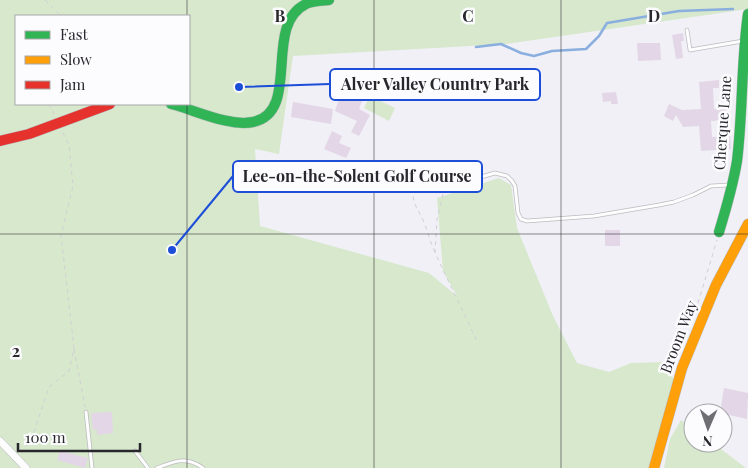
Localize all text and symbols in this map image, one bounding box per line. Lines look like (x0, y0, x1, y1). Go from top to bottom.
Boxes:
text: B (275, 5, 286, 26)
text: C (462, 5, 474, 26)
text: D (648, 5, 660, 26)
legend (15, 15, 190, 105)
text: Fast (60, 24, 89, 44)
text: Slow (60, 49, 92, 69)
callout: Alver Valley Country Park (330, 69, 540, 100)
text: Alver Valley Country Park (340, 73, 530, 94)
text: Jam (59, 74, 86, 94)
street label: Cherque Lane (709, 75, 735, 171)
callout: Lee-on-the-Solent Golf Course (233, 161, 482, 192)
text: Lee-on-the-Solent Golf Course (242, 165, 472, 186)
street label: Broom Way (655, 297, 701, 376)
text: 2 (12, 340, 20, 361)
north arrow (683, 403, 733, 453)
scale bar (18, 420, 140, 452)
text: 100 m (25, 427, 66, 447)
text: N (702, 432, 713, 451)

